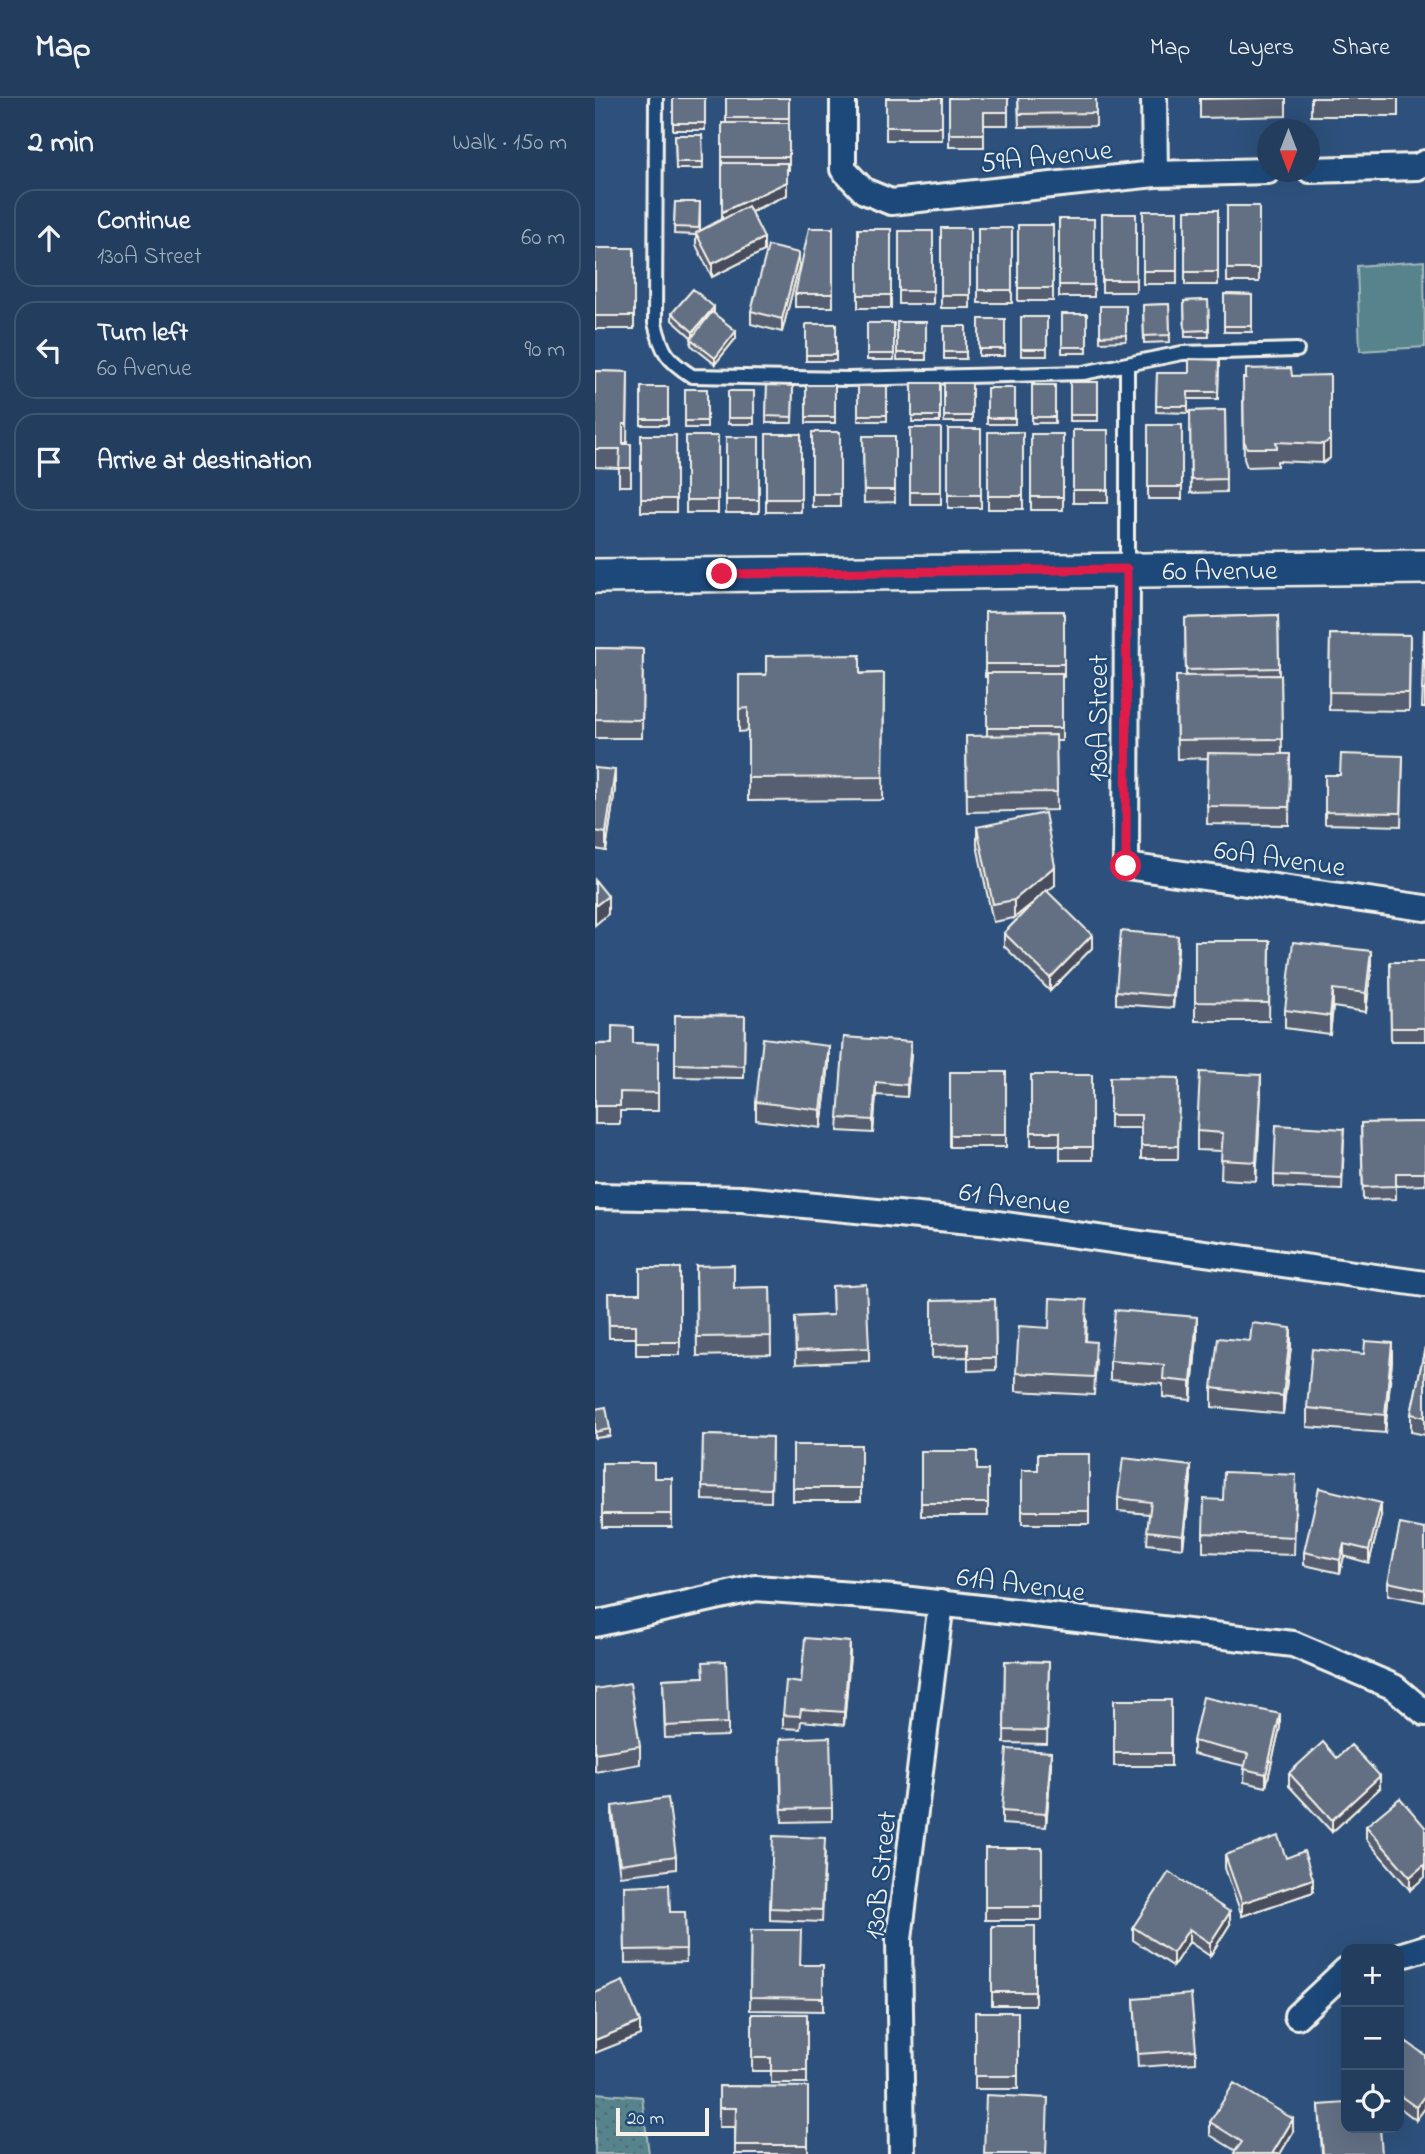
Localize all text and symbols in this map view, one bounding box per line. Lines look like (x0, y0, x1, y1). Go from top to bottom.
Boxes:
text: Map (35, 24, 91, 72)
text: Map (1150, 31, 1190, 66)
text: Layers (1228, 31, 1294, 66)
text: Share (1332, 31, 1390, 66)
north arrow (1257, 119, 1320, 182)
text: 2 min (28, 122, 94, 166)
text: Walk · 150 m (452, 127, 567, 160)
street label: 59A Avenue (978, 131, 1115, 186)
text: Continue (97, 203, 190, 241)
icon: ahead (30, 219, 68, 257)
text: 60 m (521, 222, 565, 255)
text: 130A Street (97, 241, 202, 274)
text: Turn left (97, 315, 188, 353)
icon: left (30, 331, 68, 369)
text: 90 m (525, 334, 565, 367)
text: 60 Avenue (97, 353, 192, 386)
icon: arrive (30, 443, 68, 481)
text: Arrive at destination (97, 443, 312, 481)
street label: 60 Avenue (1162, 552, 1278, 594)
route end (706, 558, 737, 589)
street label: 130A Street (1080, 654, 1121, 782)
street label: 60A Avenue (1211, 831, 1348, 890)
route start (1110, 850, 1141, 881)
street label: 61 Avenue (957, 1173, 1073, 1228)
street label: 61A Avenue (954, 1558, 1088, 1615)
street label: 130B Street (855, 1809, 910, 1942)
map controls (1341, 1944, 1404, 2133)
button: + (1341, 1944, 1404, 2007)
button: − (1341, 2007, 1404, 2070)
button: locate (1341, 2070, 1404, 2133)
scale bar (616, 2105, 709, 2137)
text: 20 m (627, 2106, 664, 2133)

